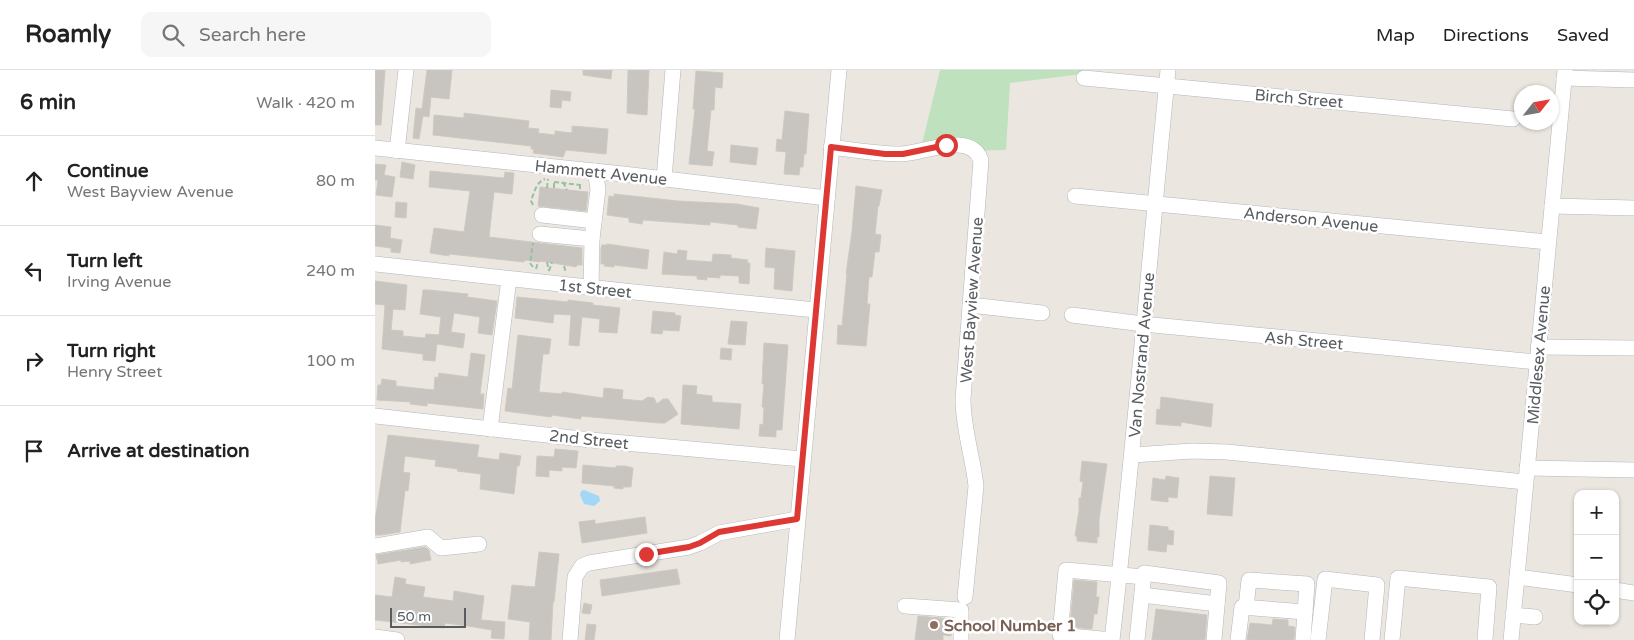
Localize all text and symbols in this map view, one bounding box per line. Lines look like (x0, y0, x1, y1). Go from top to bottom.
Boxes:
search box (141, 12, 491, 57)
text: Roamly (25, 20, 111, 49)
icon: search (159, 21, 187, 49)
text: Search here (199, 24, 306, 46)
text: Map (1376, 24, 1415, 46)
text: Directions (1443, 24, 1529, 46)
text: Saved (1557, 24, 1609, 46)
street label: Birch Street (1254, 85, 1344, 113)
north arrow (1514, 85, 1559, 130)
text: 6 min (20, 90, 76, 115)
text: Walk · 420 m (256, 93, 355, 113)
route start (935, 134, 958, 157)
street label: Hammett Avenue (534, 156, 668, 190)
text: Continue (67, 160, 149, 182)
icon: ahead (20, 167, 48, 195)
text: 80 m (316, 171, 355, 191)
text: West Bayview Avenue (67, 182, 233, 202)
street label: Anderson Avenue (1242, 203, 1379, 237)
street label: West Bayview Avenue (956, 216, 988, 384)
text: Turn left (67, 250, 143, 272)
icon: left (20, 257, 48, 285)
text: 240 m (306, 261, 355, 281)
text: Irving Avenue (67, 272, 171, 292)
street label: Van Nostrand Avenue (1125, 272, 1159, 438)
street label: 1st Street (557, 275, 633, 303)
street label: Middlesex Avenue (1523, 285, 1555, 425)
street label: Ash Street (1264, 328, 1344, 354)
text: Turn right (67, 340, 155, 362)
icon: right (20, 347, 48, 375)
text: 100 m (306, 351, 355, 371)
text: Henry Street (67, 362, 162, 382)
street label: 2nd Street (548, 426, 630, 454)
icon: arrive (20, 437, 48, 465)
text: Arrive at destination (67, 440, 250, 462)
map controls (1574, 490, 1619, 625)
button: + (1574, 490, 1619, 535)
button: − (1574, 535, 1619, 580)
route end (635, 543, 658, 566)
button: locate (1574, 580, 1619, 625)
scale bar (390, 605, 466, 628)
text: 50 m (397, 608, 431, 625)
place label: School Number 1 (944, 616, 1076, 636)
marker: School Number 1 (928, 619, 940, 631)

